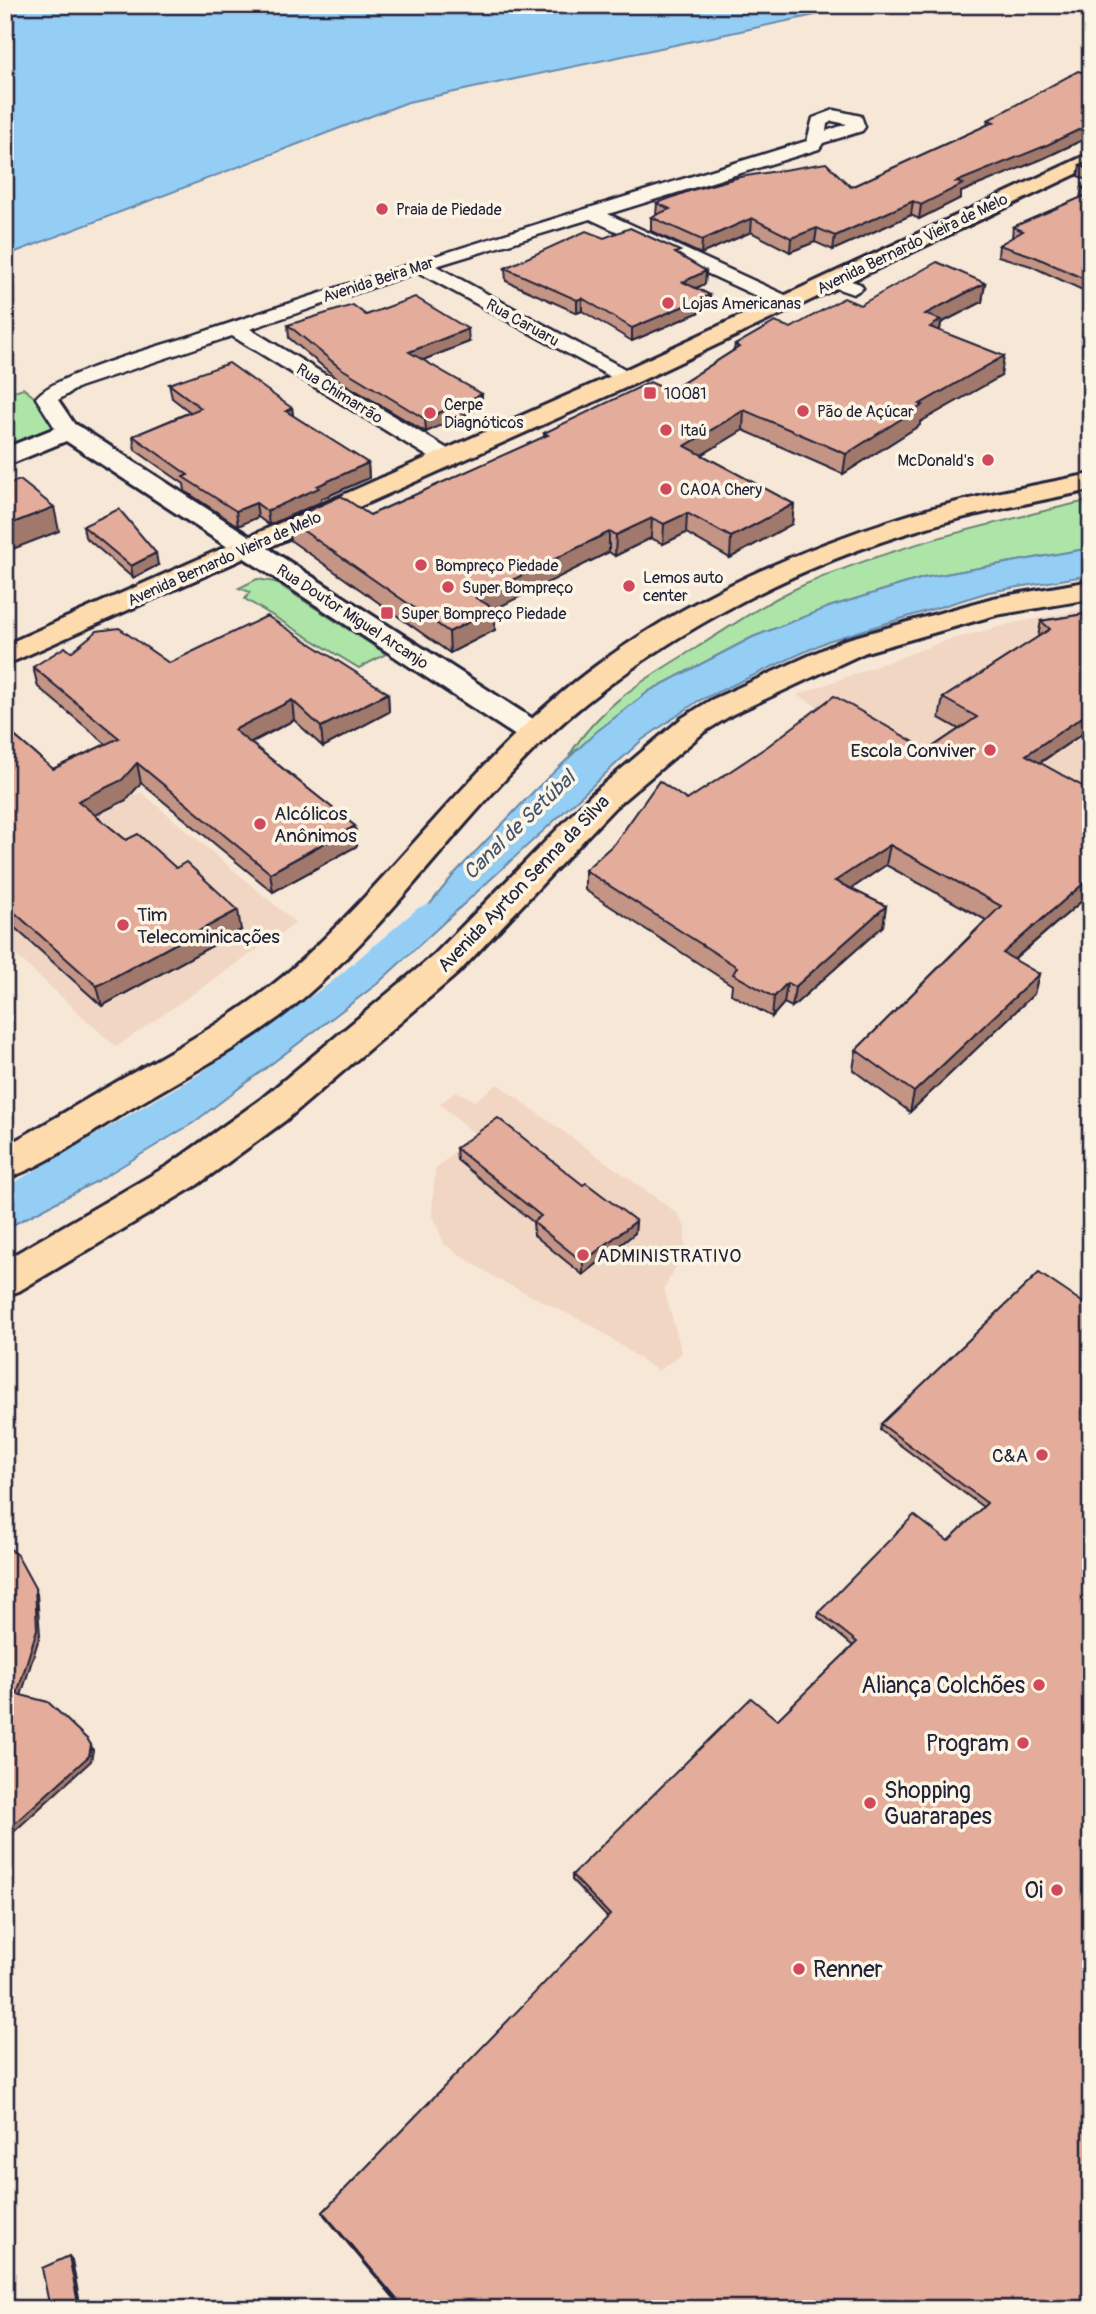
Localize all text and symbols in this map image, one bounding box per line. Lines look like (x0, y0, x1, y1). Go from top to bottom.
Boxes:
street label: Avenida Bernardo Vieira de Melo (814, 189, 1012, 299)
place label: Praia de Piedade (396, 200, 502, 220)
marker: Praia de Piedade (374, 201, 390, 217)
street label: Avenida Beira Mar (320, 252, 437, 307)
place label: Lojas Americanas (682, 294, 801, 314)
street label: Rua Caruaru (482, 295, 563, 351)
marker: Lojas Americanas (660, 295, 676, 311)
street label: Rua Chimarrão (293, 359, 387, 429)
place label: 10081 (664, 384, 706, 404)
marker: 10081 (642, 385, 658, 401)
place label: Cerpe Diagnóticos (444, 395, 523, 433)
place label: Pão de Açúcar (817, 402, 914, 422)
marker: Pão de Açúcar (795, 403, 811, 419)
marker: Cerpe Diagnóticos (422, 405, 438, 421)
place label: Itaú (680, 421, 707, 441)
marker: Itaú (658, 422, 674, 438)
place label: McDonald's (897, 451, 974, 471)
marker: McDonald's (980, 452, 996, 468)
place label: CAOA Chery (680, 480, 762, 500)
marker: CAOA Chery (658, 481, 674, 497)
street label: Avenida Bernardo Vieira de Melo (124, 507, 325, 611)
place label: Bompreço Piedade (435, 556, 558, 576)
marker: Bompreço Piedade (413, 557, 429, 573)
street label: Rua Doutor Miguel Arcanjo (273, 560, 433, 674)
place label: Lemos auto center (643, 568, 724, 606)
place label: Super Bompreço (462, 578, 573, 598)
marker: Lemos auto center (621, 578, 637, 594)
marker: Super Bompreço (440, 579, 456, 595)
place label: Super Bompreço Piedade (401, 604, 566, 624)
marker: Super Bompreço Piedade (379, 605, 395, 621)
place label: Escola Conviver (851, 739, 976, 763)
marker: Escola Conviver (982, 742, 998, 758)
water label: Canal de Setúbal (458, 764, 583, 886)
street label: Avenida Ayrton Senna da Silva (433, 790, 615, 977)
place label: Alcólicos Anônimos (274, 802, 357, 848)
marker: Alcólicos Anônimos (252, 816, 268, 832)
place label: Tim Telecominicações (137, 903, 280, 949)
marker: Tim Telecominicações (115, 917, 131, 933)
place label: ADMINISTRATIVO (597, 1244, 741, 1268)
marker: ADMINISTRATIVO (575, 1247, 591, 1263)
place label: C&A (992, 1444, 1028, 1468)
marker: C&A (1034, 1447, 1050, 1463)
place label: Aliança Colchões (861, 1671, 1025, 1700)
marker: Aliança Colchões (1031, 1677, 1047, 1693)
place label: Program (926, 1729, 1009, 1758)
marker: Program (1015, 1735, 1031, 1751)
place label: Shopping Guararapes (884, 1776, 992, 1831)
marker: Shopping Guararapes (862, 1795, 878, 1811)
place label: Oi (1024, 1876, 1043, 1905)
marker: Oi (1049, 1882, 1065, 1898)
place label: Renner (813, 1955, 883, 1984)
marker: Renner (791, 1961, 807, 1977)

